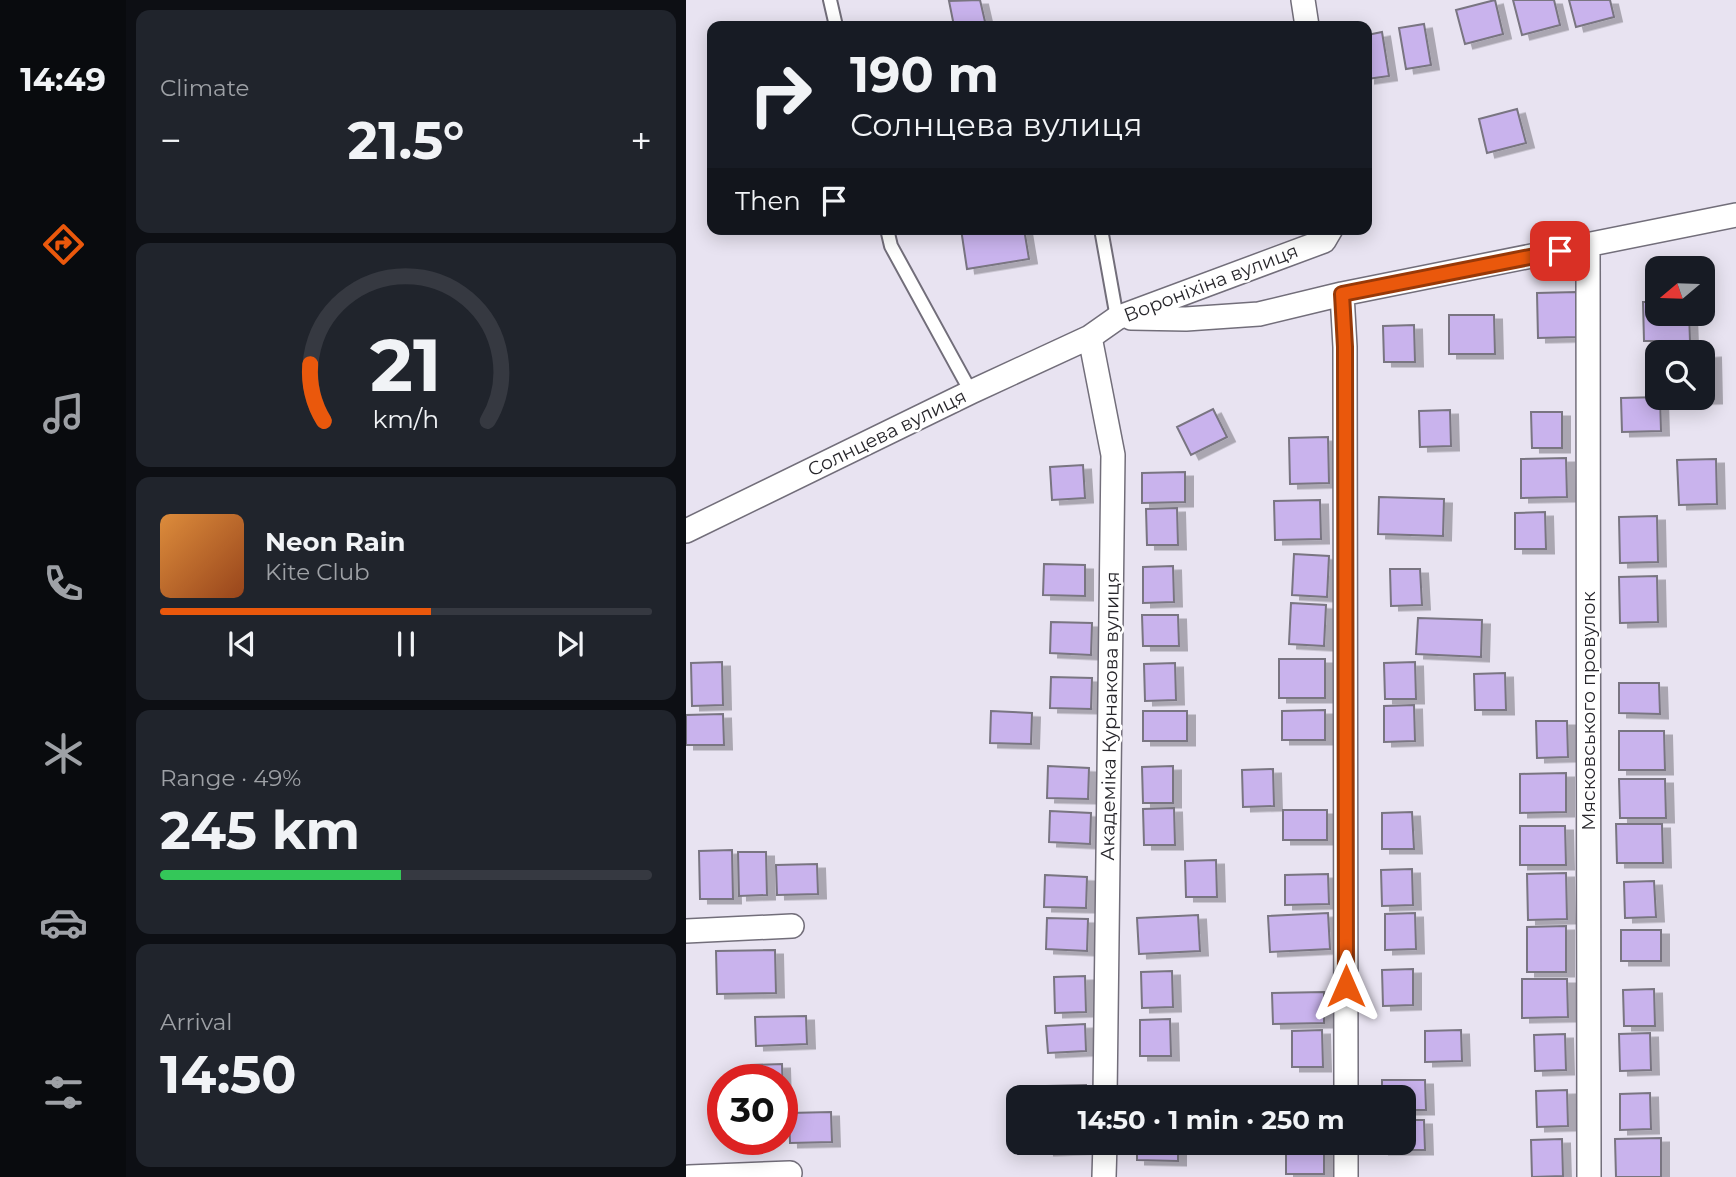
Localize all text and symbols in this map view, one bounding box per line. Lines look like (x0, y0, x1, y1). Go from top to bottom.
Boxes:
text: 190 m (850, 45, 999, 104)
icon: right (735, 49, 826, 140)
text: 14:49 (20, 60, 106, 99)
text: Climate (160, 74, 249, 102)
text: Солнцева вулиця (850, 105, 1143, 144)
text: 21.5° (347, 109, 465, 172)
text: − (160, 117, 182, 164)
text: + (630, 117, 652, 164)
icon: arrive (815, 182, 853, 220)
text: Then (735, 185, 801, 217)
icon: directions (39, 220, 88, 269)
pin (1530, 221, 1590, 281)
icon: arrive (1541, 232, 1579, 270)
street label: Вороніхіна вулиця (1121, 239, 1301, 327)
north arrow (1645, 256, 1715, 326)
map controls (1645, 256, 1715, 410)
text: 21 (370, 322, 442, 410)
button: search (1645, 340, 1715, 410)
street label: Солнцева вулиця (804, 385, 970, 481)
icon: music (39, 389, 88, 438)
text: km/h (373, 404, 439, 434)
text: Neon Rain (265, 526, 406, 558)
text: Kite Club (265, 558, 370, 586)
icon: phone (39, 559, 88, 608)
street label: Академіка Курнакова вулиця (1096, 571, 1124, 861)
street label: Мясковського провулок (1577, 591, 1600, 831)
icon: previous (223, 625, 261, 663)
icon: pause (387, 625, 425, 663)
icon: next (551, 625, 589, 663)
icon: climate (39, 729, 88, 778)
text: Range · 49% (160, 764, 301, 792)
text: 245 km (160, 799, 360, 862)
icon: car (39, 898, 88, 947)
position arrow (1309, 949, 1383, 1023)
text: Arrival (160, 1008, 233, 1036)
text: 14:50 (160, 1043, 297, 1106)
speed limit sign: 30 (707, 1064, 798, 1155)
icon: filters (39, 1068, 88, 1117)
text: 14:50 · 1 min · 250 m (1077, 1104, 1345, 1136)

